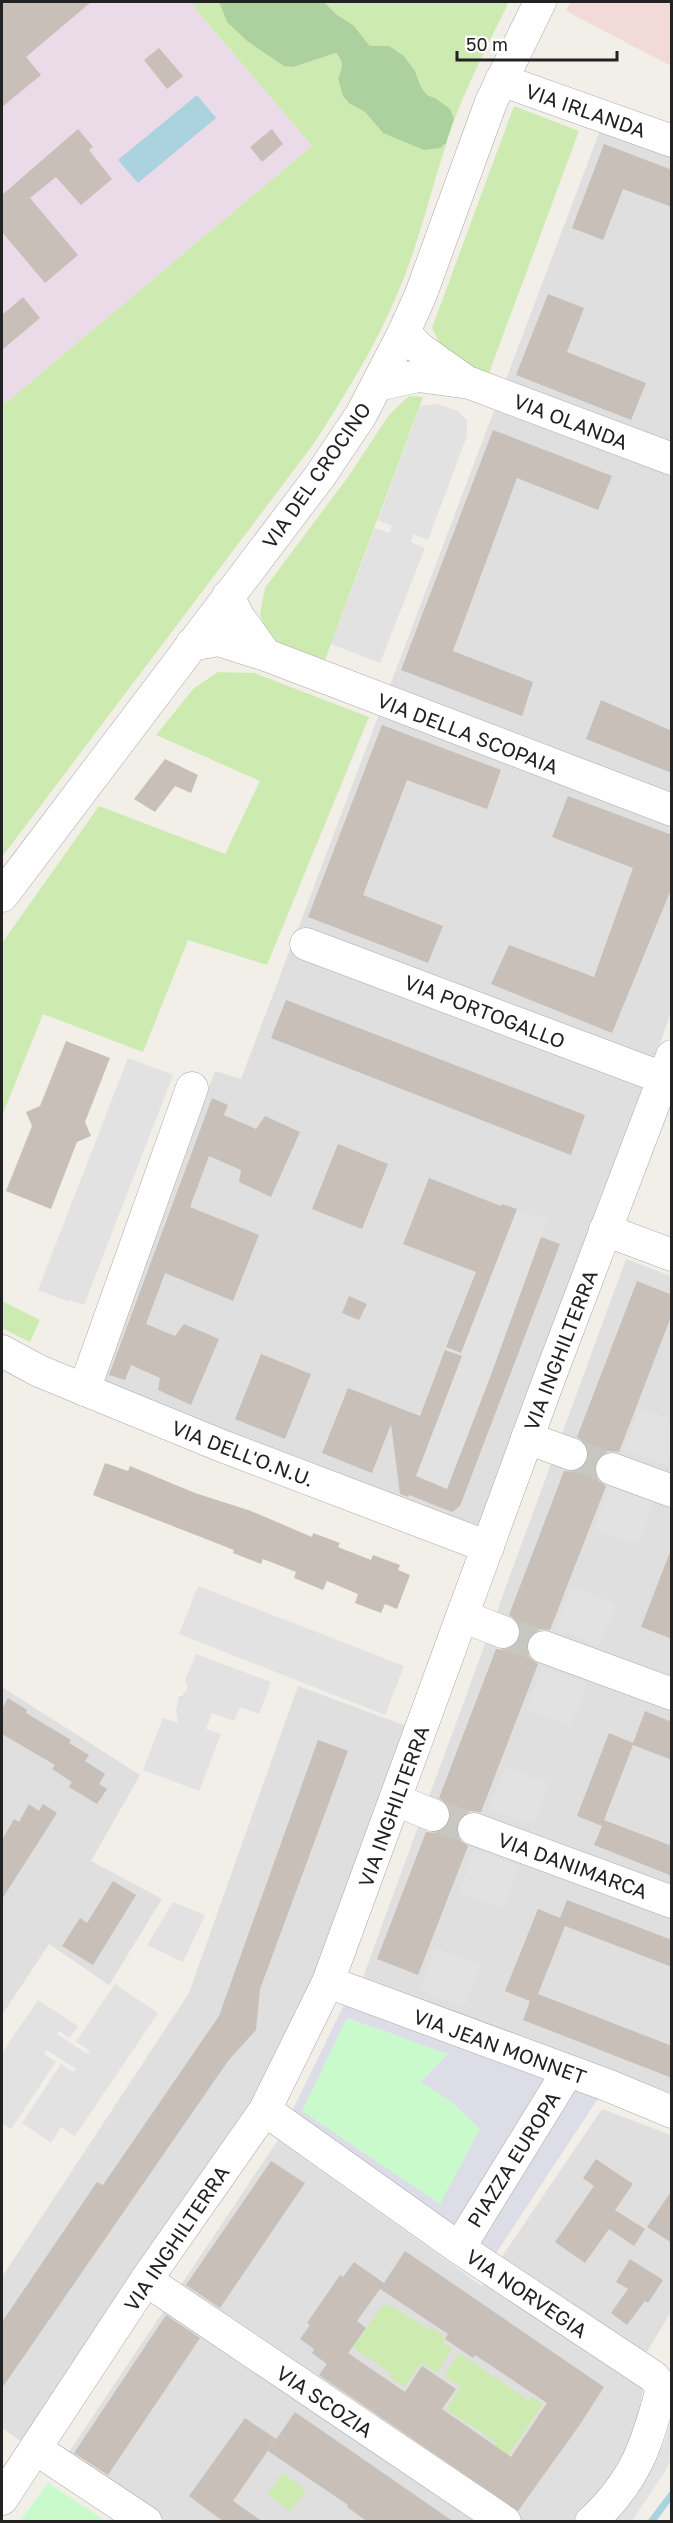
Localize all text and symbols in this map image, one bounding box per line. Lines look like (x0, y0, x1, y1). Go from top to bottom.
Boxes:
scale bar (457, 24, 618, 62)
text: 50 m (466, 33, 508, 55)
street label: VIA IRLANDA (523, 78, 649, 142)
street label: VIA OLANDA (510, 388, 632, 454)
street label: VIA DEL CROCINO (257, 397, 375, 553)
street label: VIA DELLA SCOPAIA (374, 687, 562, 779)
street label: VIA PORTOGALLO (401, 969, 569, 1053)
street label: VIA INGHILTERRA (518, 1266, 602, 1434)
street label: VIA DELL'O.N.U. (168, 1415, 318, 1491)
street label: VIA INGHILTERRA (353, 1722, 433, 1890)
street label: VIA DANIMARCA (495, 1827, 651, 1903)
street label: VIA JEAN MONNET (410, 2004, 590, 2088)
street label: PIAZZA EUROPA (462, 2087, 564, 2231)
street label: VIA INGHILTERRA (118, 2161, 234, 2315)
street label: VIA NORVEGIA (462, 2244, 592, 2342)
street label: VIA SCOZIA (272, 2360, 378, 2442)

